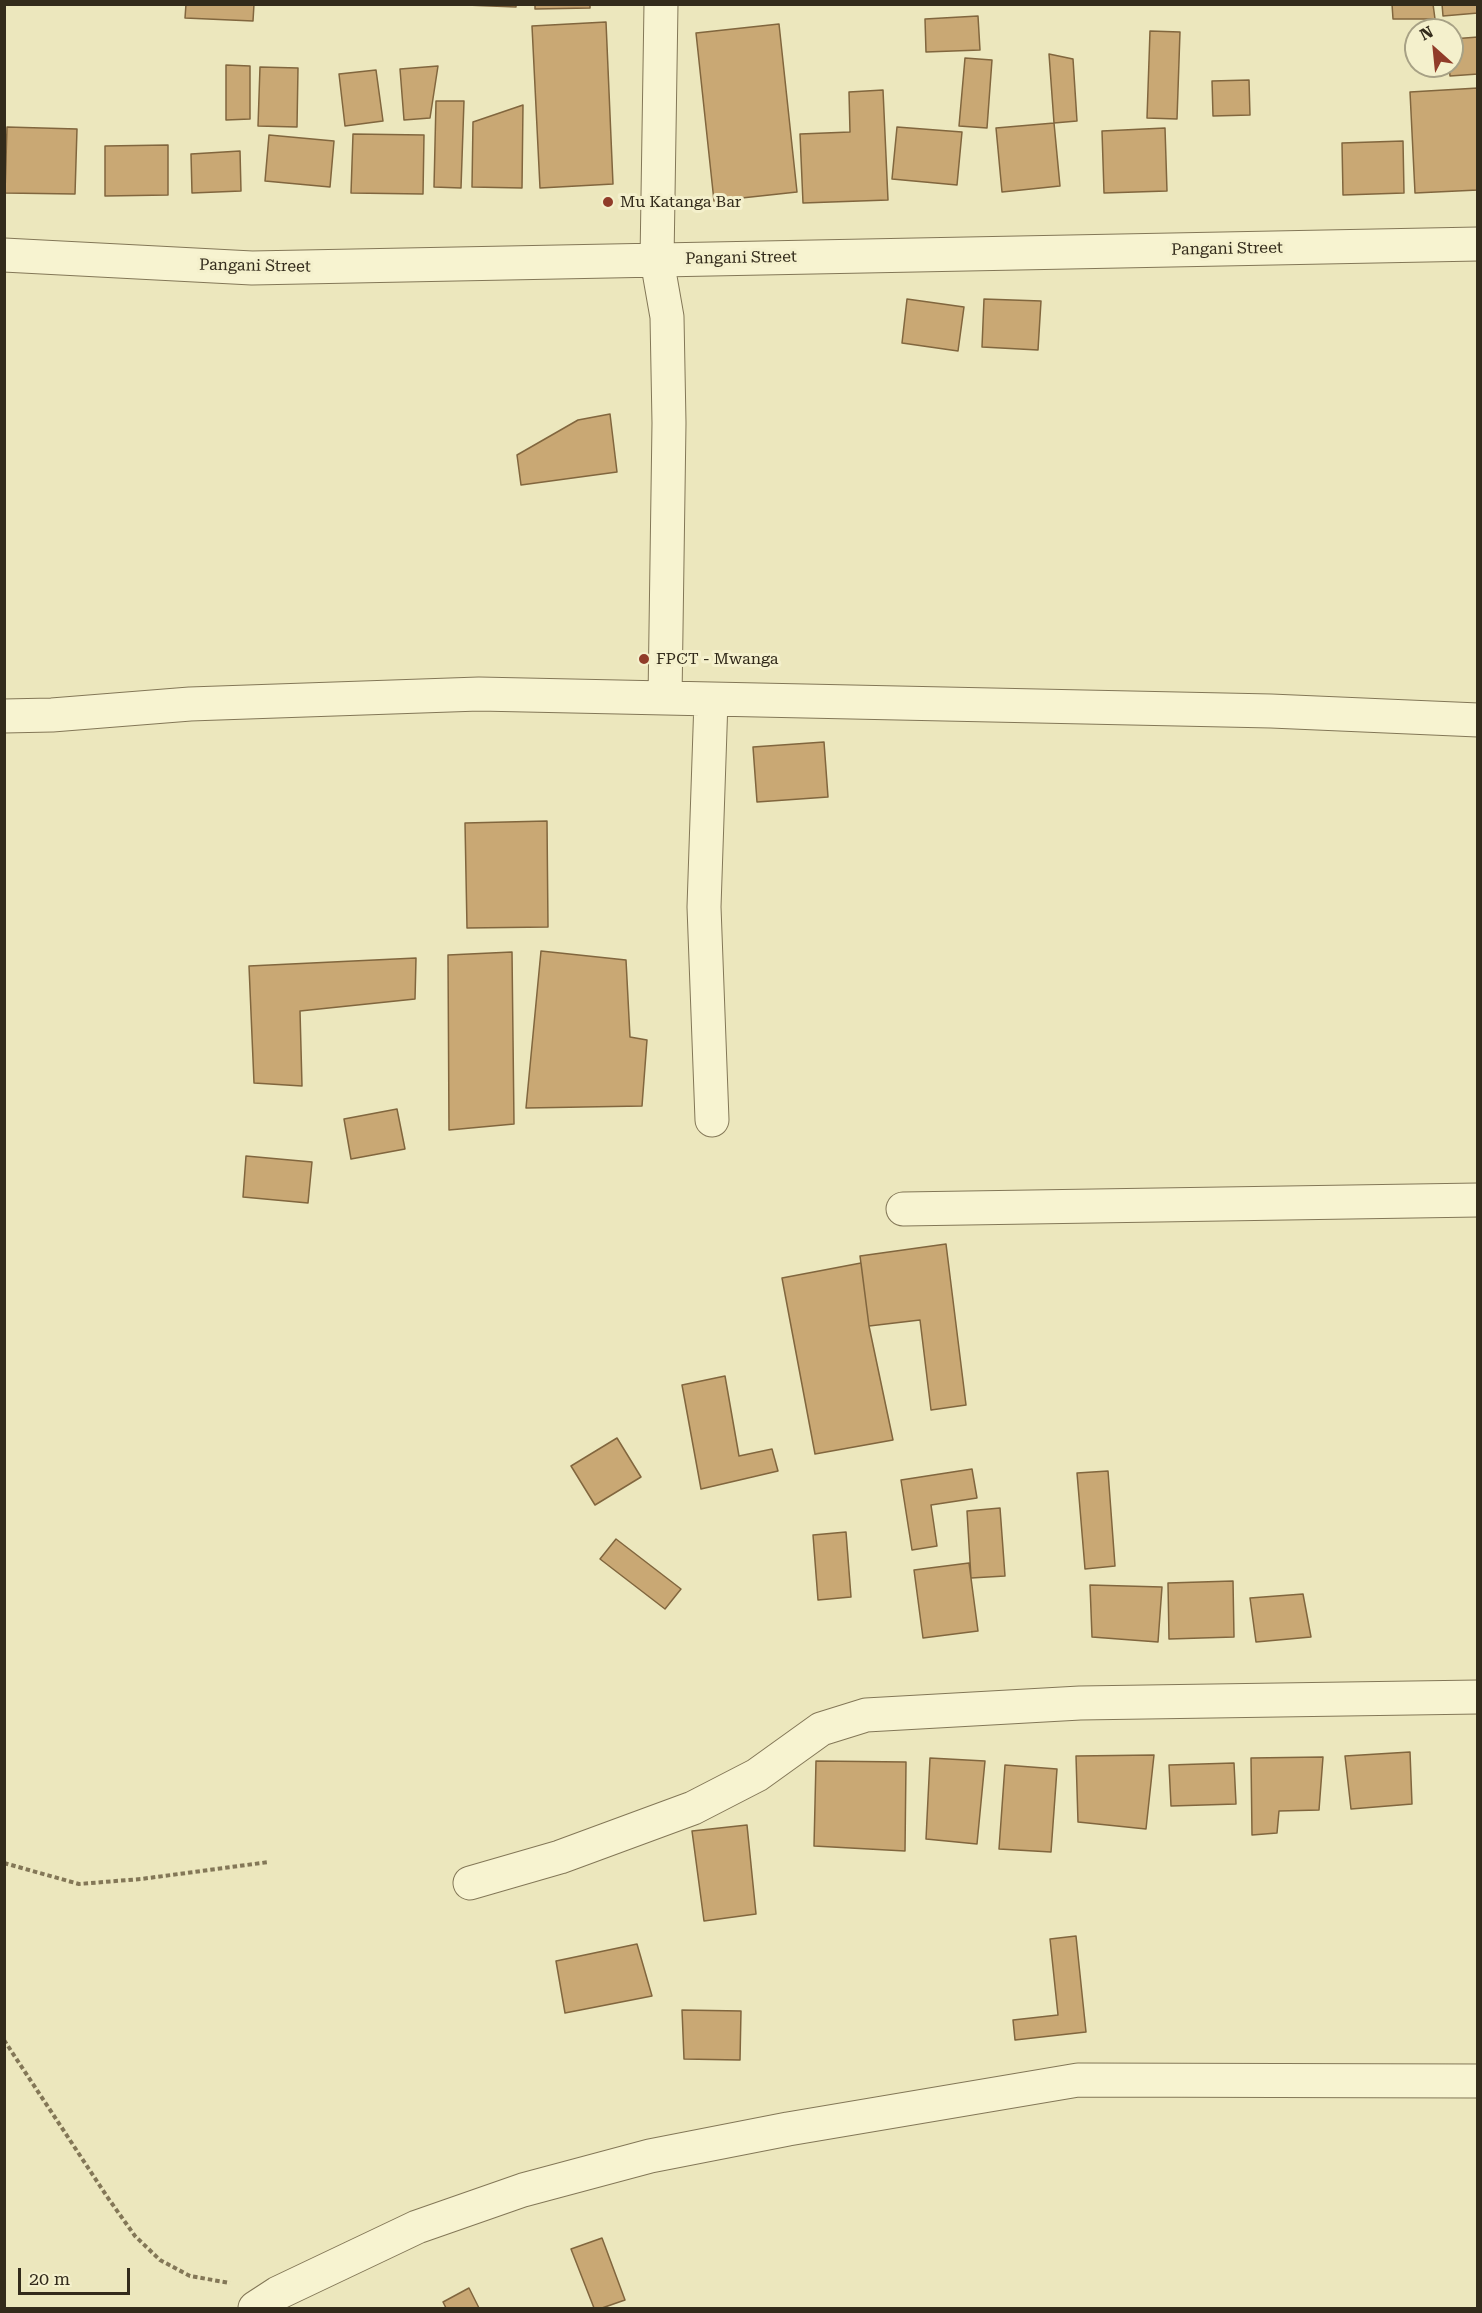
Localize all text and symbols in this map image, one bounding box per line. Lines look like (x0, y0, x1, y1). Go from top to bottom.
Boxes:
north arrow (1404, 18, 1464, 78)
text: N (1417, 22, 1436, 45)
place label: Mu Katanga Bar (620, 192, 741, 212)
marker: Mu Katanga Bar (601, 195, 615, 209)
street label: Pangani Street (1171, 238, 1283, 260)
street label: Pangani Street (685, 247, 797, 269)
street label: Pangani Street (199, 255, 311, 277)
place label: FPCT - Mwanga (656, 649, 778, 669)
marker: FPCT - Mwanga (637, 652, 651, 666)
scale bar (21, 2256, 134, 2294)
text: 20 m (29, 2268, 70, 2289)

